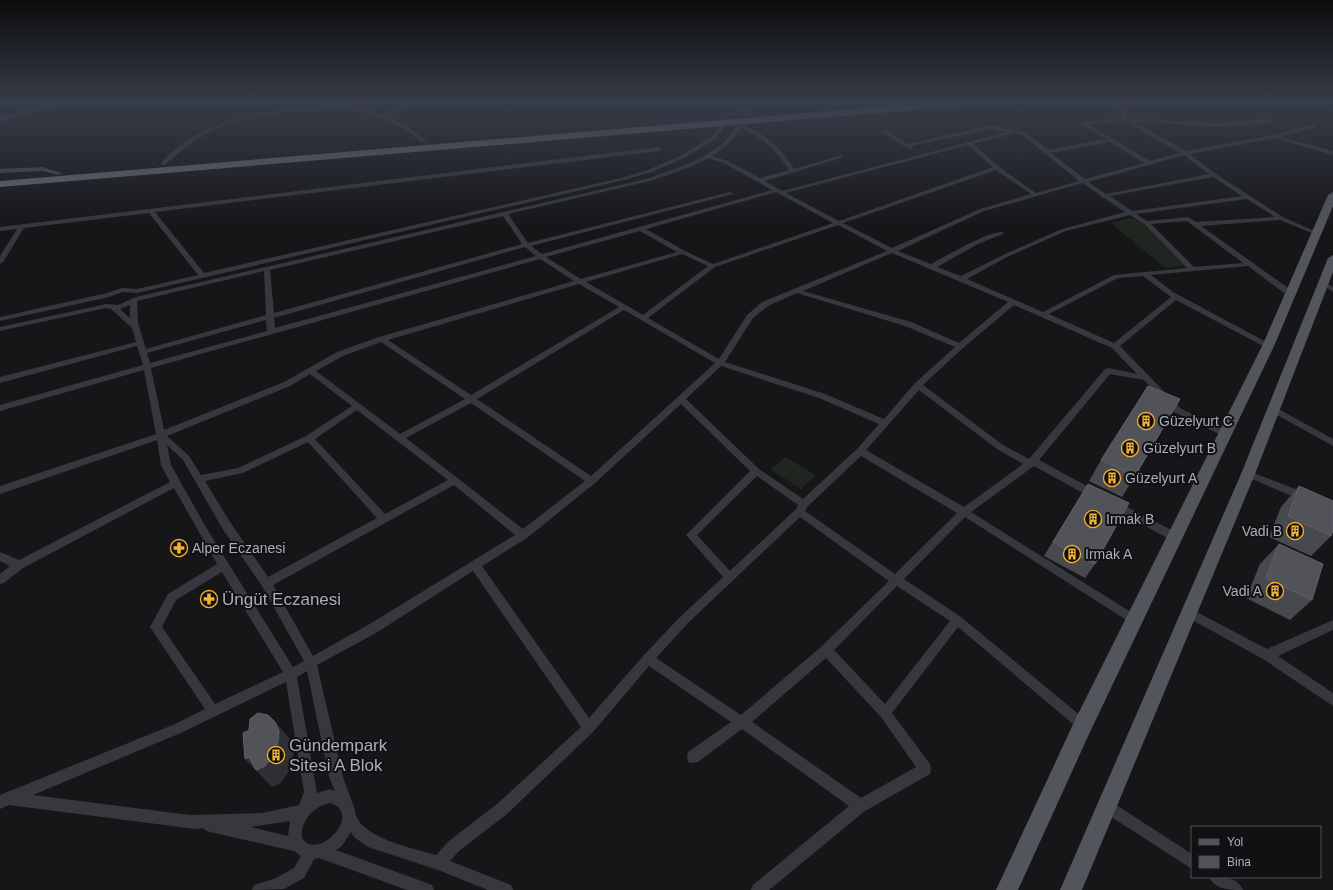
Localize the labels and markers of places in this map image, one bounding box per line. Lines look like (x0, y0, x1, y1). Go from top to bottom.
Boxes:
building icon: Güzelyurt C (1136, 411, 1156, 431)
place label: Güzelyurt C (1159, 413, 1233, 429)
building icon: Güzelyurt B (1120, 438, 1140, 458)
place label: Güzelyurt B (1143, 440, 1216, 456)
building icon: Güzelyurt A (1102, 468, 1122, 488)
place label: Güzelyurt A (1125, 470, 1198, 486)
building icon: Irmak B (1083, 509, 1103, 529)
place label: Irmak B (1106, 511, 1154, 527)
building icon: Vadi B (1285, 521, 1305, 541)
place label: Vadi B (1242, 523, 1282, 539)
pharmacy icon: Alper Eczanesi (169, 538, 189, 558)
place label: Alper Eczanesi (192, 540, 285, 556)
building icon: Irmak A (1062, 544, 1082, 564)
place label: Irmak A (1085, 546, 1133, 562)
building icon: Vadi A (1265, 581, 1285, 601)
place label: Vadi A (1223, 583, 1263, 599)
pharmacy icon: Üngüt Eczanesi (199, 589, 219, 609)
place label: Üngüt Eczanesi (222, 590, 341, 609)
place label: Gündempark Sitesi A Blok (289, 736, 388, 775)
building icon: Gündempark Sitesi A Blok (266, 745, 286, 765)

